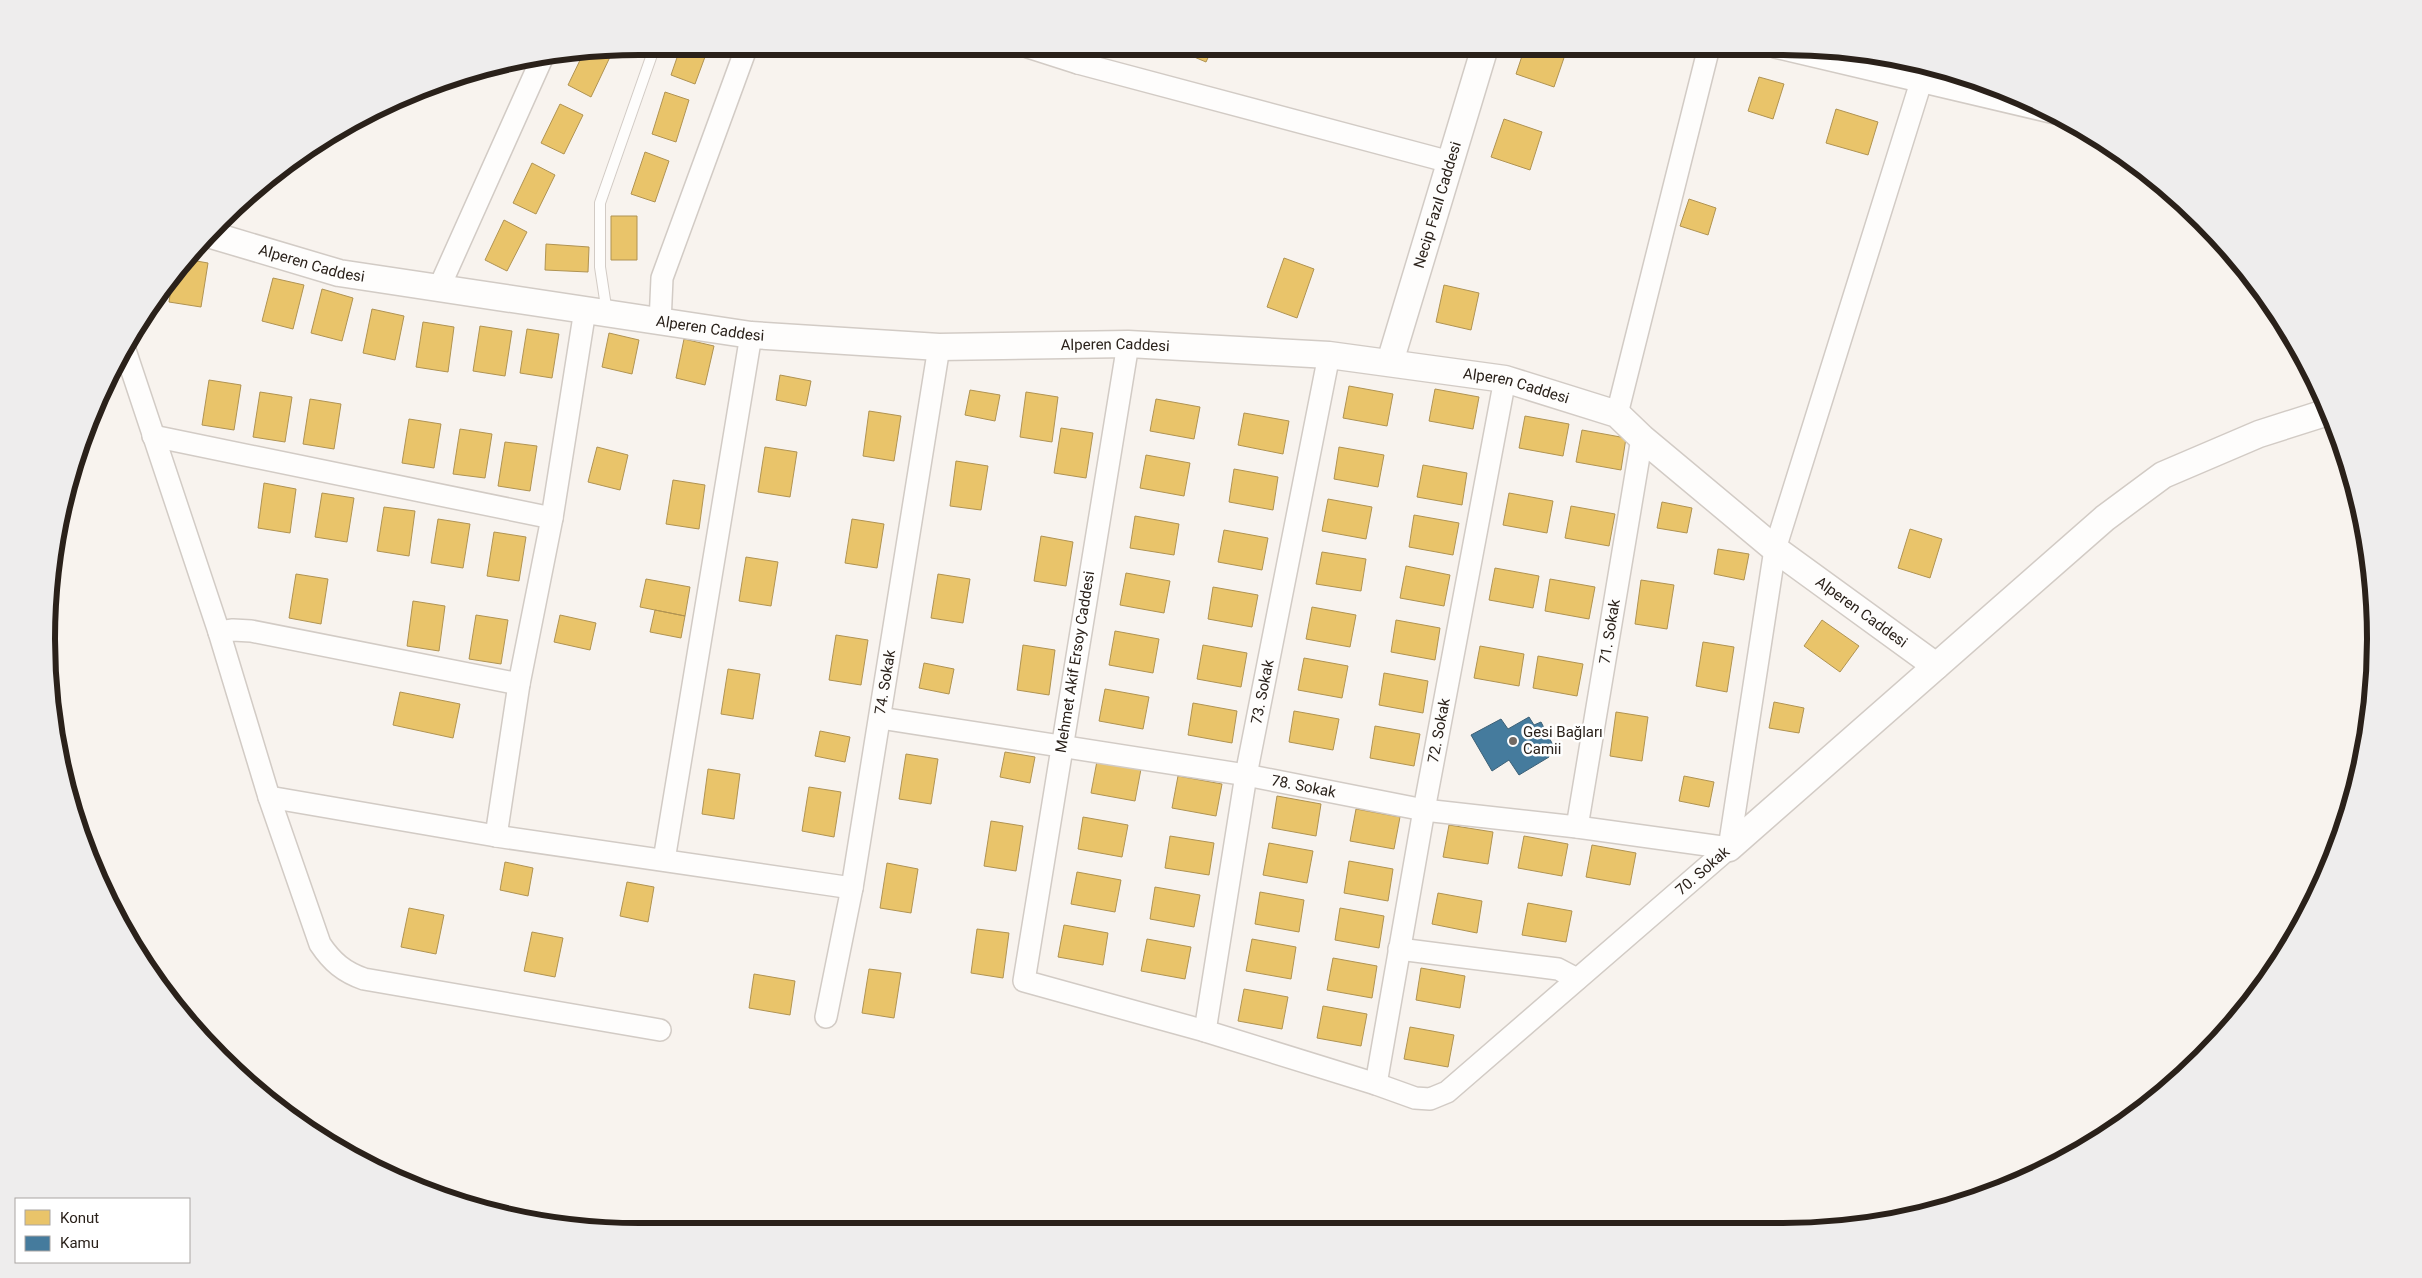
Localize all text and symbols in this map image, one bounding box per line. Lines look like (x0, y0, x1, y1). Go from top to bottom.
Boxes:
street label: Necip Fazıl Caddesi (1410, 139, 1465, 270)
street label: Alperen Caddesi (257, 241, 366, 286)
street label: Alperen Caddesi (655, 312, 765, 345)
street label: Alperen Caddesi (1061, 335, 1170, 355)
street label: Alperen Caddesi (1462, 364, 1572, 408)
street label: Mehmet Akif Ersoy Caddesi (1052, 570, 1098, 754)
street label: Alperen Caddesi (1812, 573, 1911, 651)
street label: 71. Sokak (1595, 598, 1624, 665)
street label: 74. Sokak (871, 648, 899, 716)
street label: 73. Sokak (1247, 658, 1278, 726)
street label: 72. Sokak (1424, 696, 1454, 764)
place label: Gesi Bağları Camii (1523, 723, 1603, 758)
marker: Gesi Bağları Camii (1507, 735, 1519, 747)
street label: 78. Sokak (1270, 771, 1338, 802)
street label: 70. Sokak (1672, 842, 1733, 899)
legend (15, 1198, 190, 1263)
text: Konut (60, 1209, 99, 1227)
text: Kamu (60, 1234, 99, 1252)

